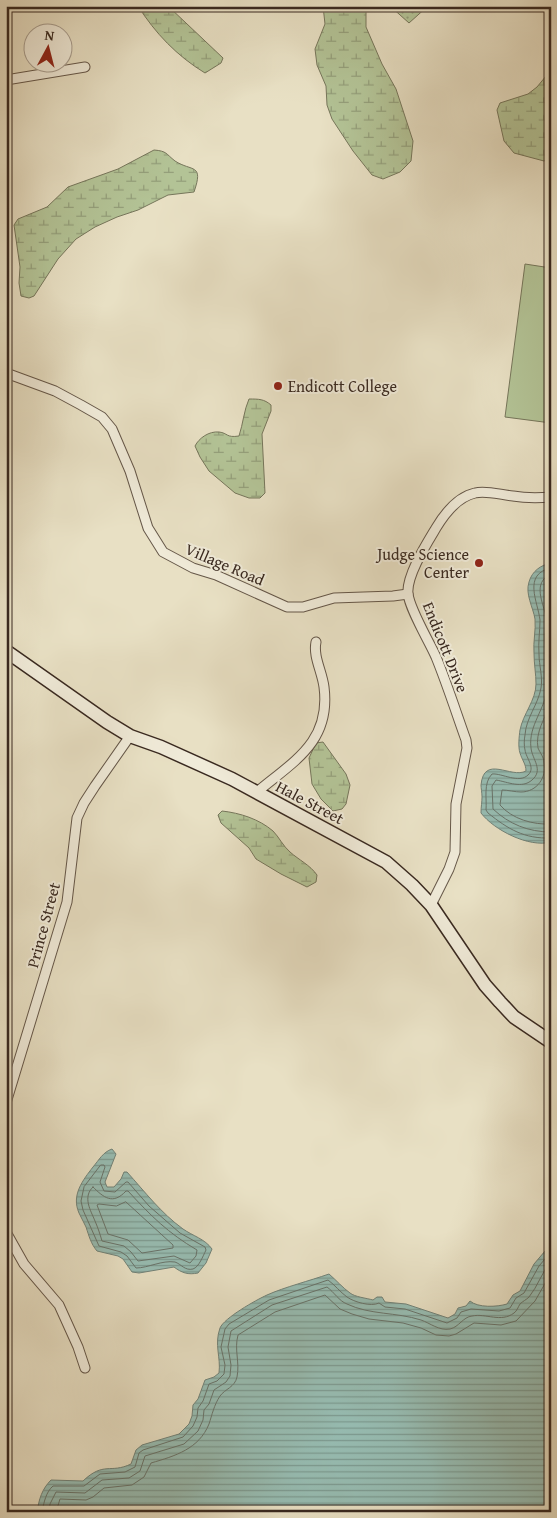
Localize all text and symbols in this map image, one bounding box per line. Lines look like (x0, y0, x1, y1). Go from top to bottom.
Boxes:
north arrow (22, 22, 72, 72)
text: N (44, 25, 56, 46)
place label: Endicott College (288, 374, 397, 398)
marker: Endicott College (272, 380, 284, 392)
street label: Village Road (182, 537, 269, 592)
place label: Judge Science Center (375, 542, 469, 584)
marker: Judge Science Center (473, 557, 485, 569)
street label: Endicott Drive (417, 598, 475, 696)
street label: Hale Street (272, 774, 349, 830)
street label: Prince Street (20, 879, 66, 970)

